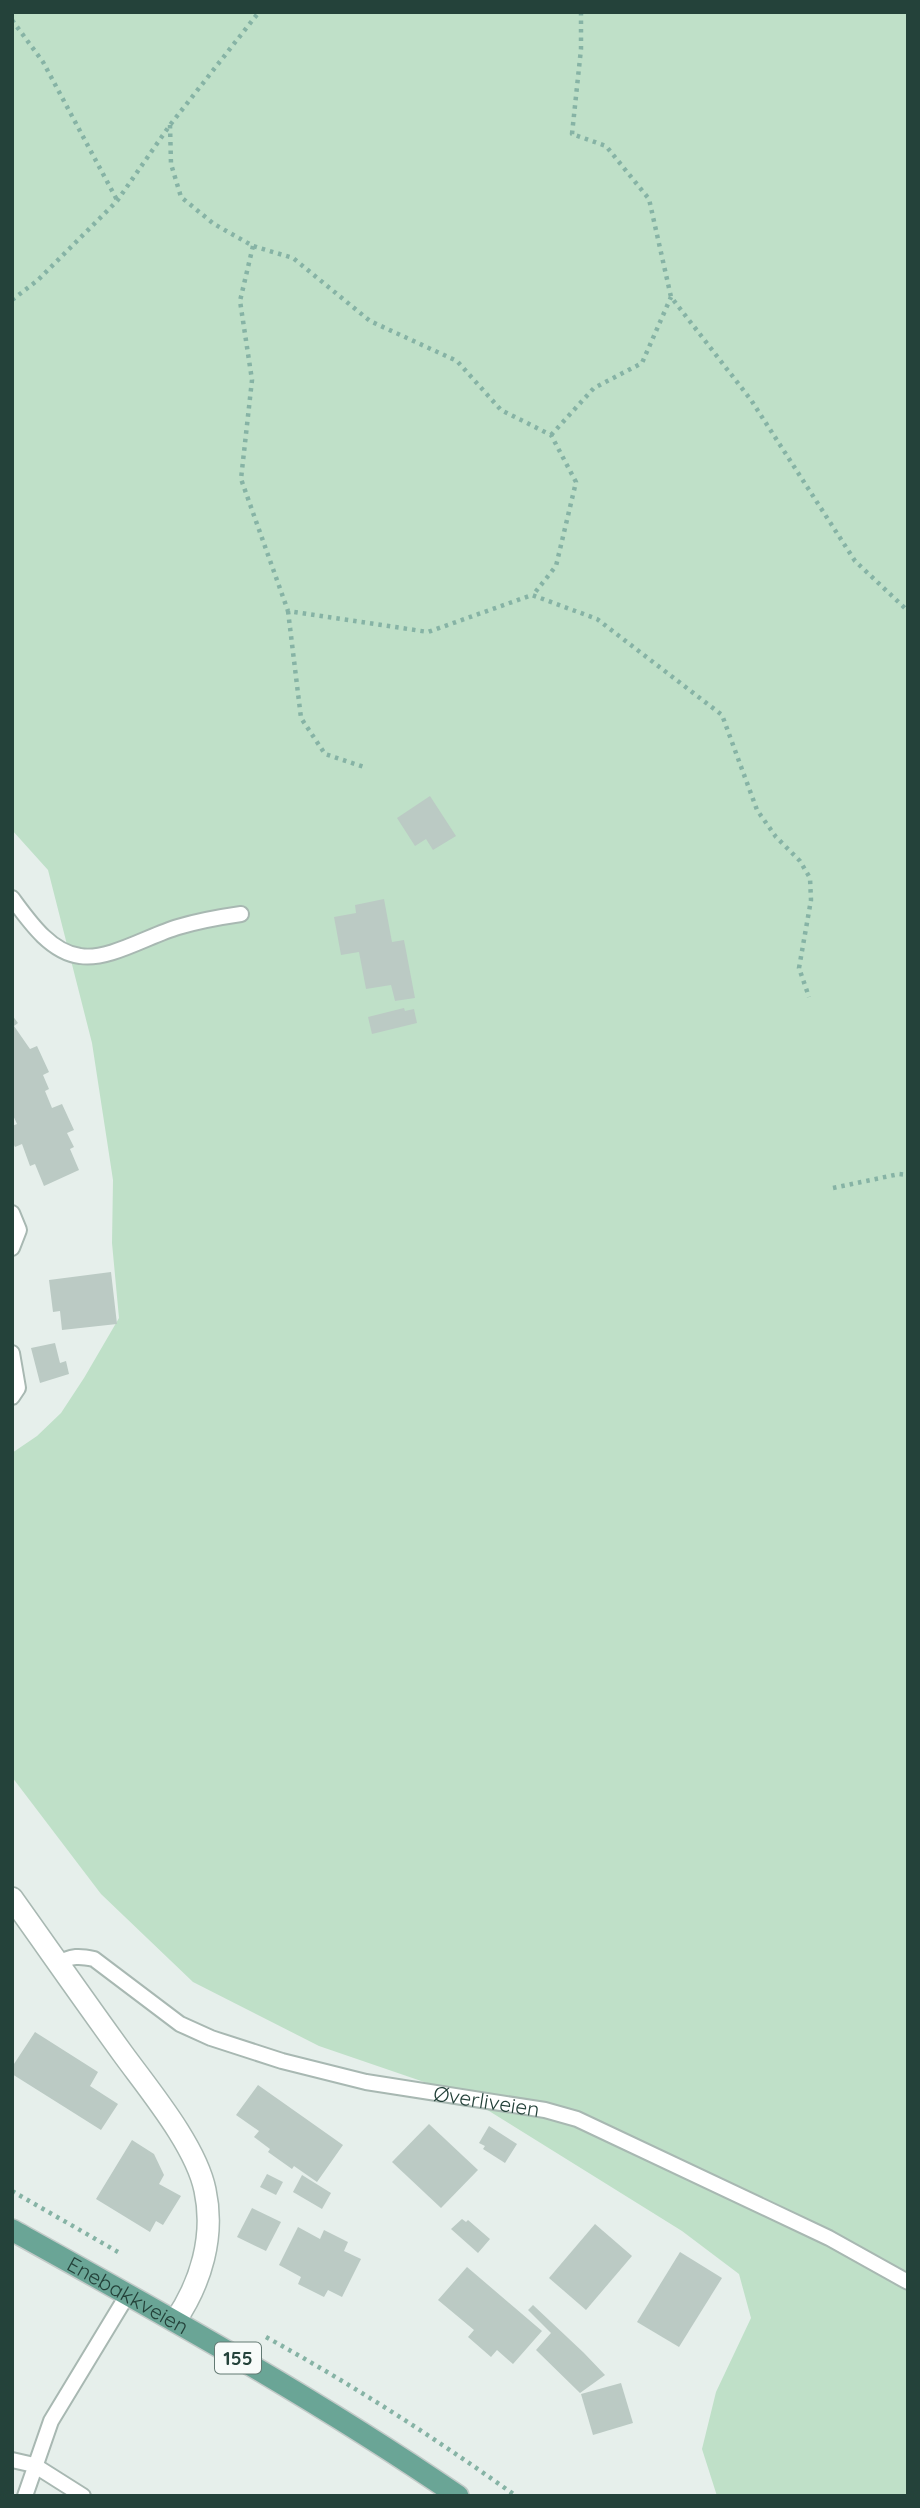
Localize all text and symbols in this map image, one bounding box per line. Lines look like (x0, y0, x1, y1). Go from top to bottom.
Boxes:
street label: Øverliveien (432, 2080, 542, 2122)
street label: Enebakkveien (63, 2250, 193, 2339)
road number: 155 (215, 2342, 261, 2374)

